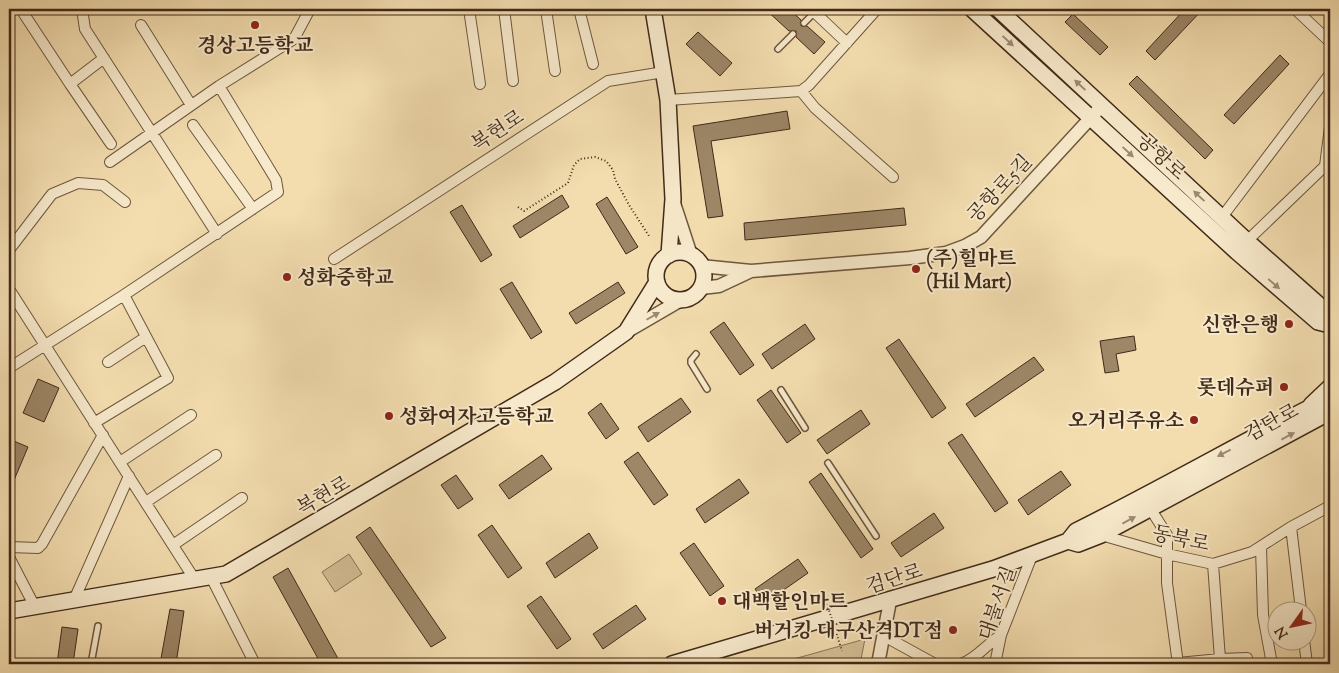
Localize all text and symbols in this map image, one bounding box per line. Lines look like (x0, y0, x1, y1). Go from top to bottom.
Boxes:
marker: 경상고등학교 (249, 19, 261, 31)
place label: 경상고등학교 (197, 33, 314, 62)
one-way arrow (1002, 35, 1014, 47)
one-way arrow (1075, 79, 1087, 91)
street label: 복현로 (466, 104, 531, 160)
street label: 공항로 (1129, 127, 1191, 188)
one-way arrow (1121, 146, 1133, 158)
street label: 공항로5길 (962, 149, 1040, 230)
one-way arrow (1193, 190, 1205, 202)
place label: (주)힐마트 (Hil Mart) (926, 246, 1016, 298)
marker: (주)힐마트 (Hil Mart) (910, 263, 922, 275)
place label: 성화중학교 (297, 265, 394, 294)
marker: 성화중학교 (281, 271, 293, 283)
one-way arrow (1268, 278, 1280, 290)
one-way arrow (647, 312, 660, 321)
place label: 신한은행 (1202, 312, 1279, 341)
marker: 신한은행 (1283, 318, 1295, 330)
place label: 롯데슈퍼 (1197, 375, 1274, 404)
marker: 롯데슈퍼 (1278, 381, 1290, 393)
street label: 검단로 (1240, 398, 1305, 451)
place label: 성화여자고등학교 (399, 404, 554, 433)
place label: 오거리주유소 (1068, 408, 1184, 437)
marker: 성화여자고등학교 (383, 410, 395, 422)
marker: 오거리주유소 (1188, 414, 1200, 426)
one-way arrow (1280, 432, 1295, 440)
one-way arrow (1216, 449, 1231, 457)
street label: 복현로 (292, 470, 357, 524)
one-way arrow (1121, 516, 1136, 524)
street label: 동북로 (1149, 520, 1212, 561)
street label: 검단로 (863, 558, 927, 603)
street label: 대불서길 (973, 563, 1026, 645)
place label: 대백할인마트 (732, 589, 848, 618)
marker: 대백할인마트 (716, 595, 728, 607)
north arrow (1266, 600, 1316, 650)
place label: 버거킹 대구산격DT점 (754, 618, 943, 647)
text: N (1271, 622, 1294, 642)
marker: 버거킹 대구산격DT점 (947, 624, 959, 636)

